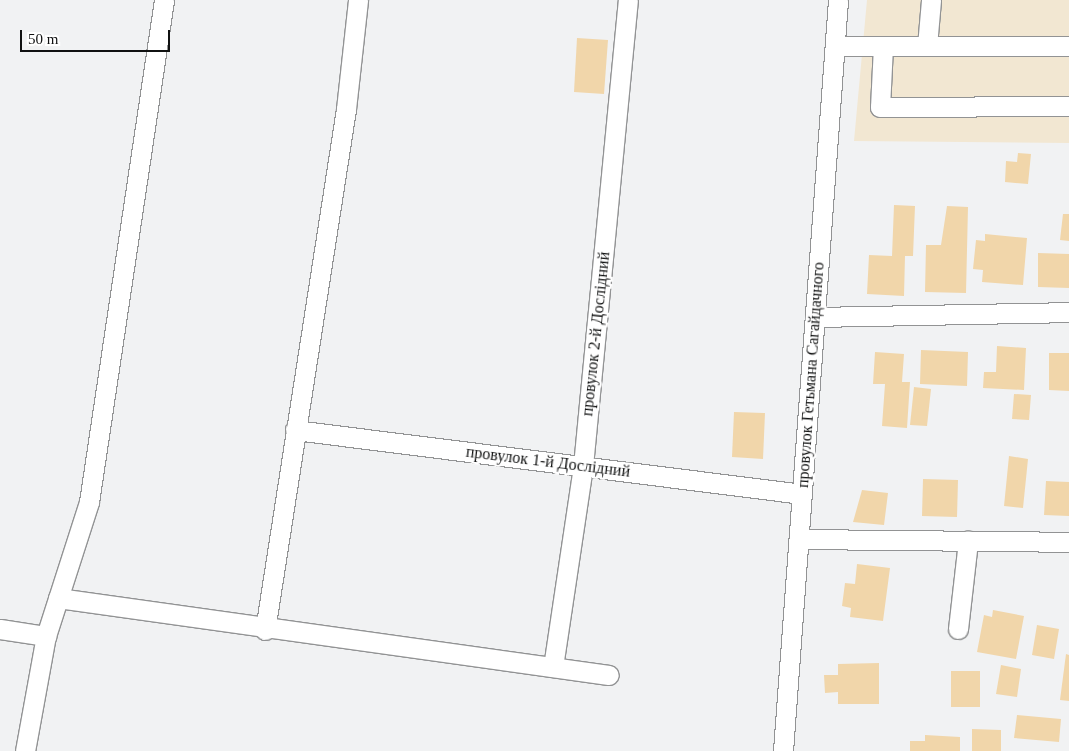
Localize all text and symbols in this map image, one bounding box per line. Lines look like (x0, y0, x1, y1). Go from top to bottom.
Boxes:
scale bar (22, 20, 172, 52)
text: 50 m (28, 31, 58, 47)
street label: провулок 2-й Дослідний (578, 251, 614, 417)
street label: провулок Гетьмана Сагайдачного (794, 262, 828, 488)
street label: провулок 1-й Дослідний (465, 442, 631, 482)

